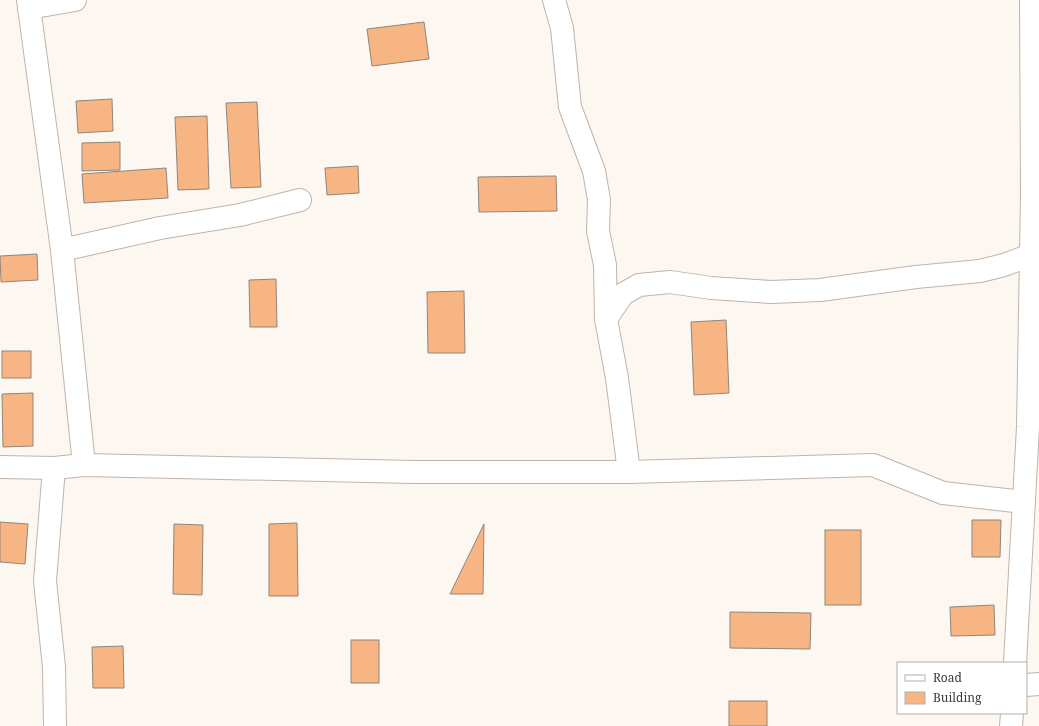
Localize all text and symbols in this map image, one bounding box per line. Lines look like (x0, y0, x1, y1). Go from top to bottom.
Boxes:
legend (897, 662, 1027, 714)
text: Road (933, 669, 963, 686)
text: Building (933, 689, 982, 706)

